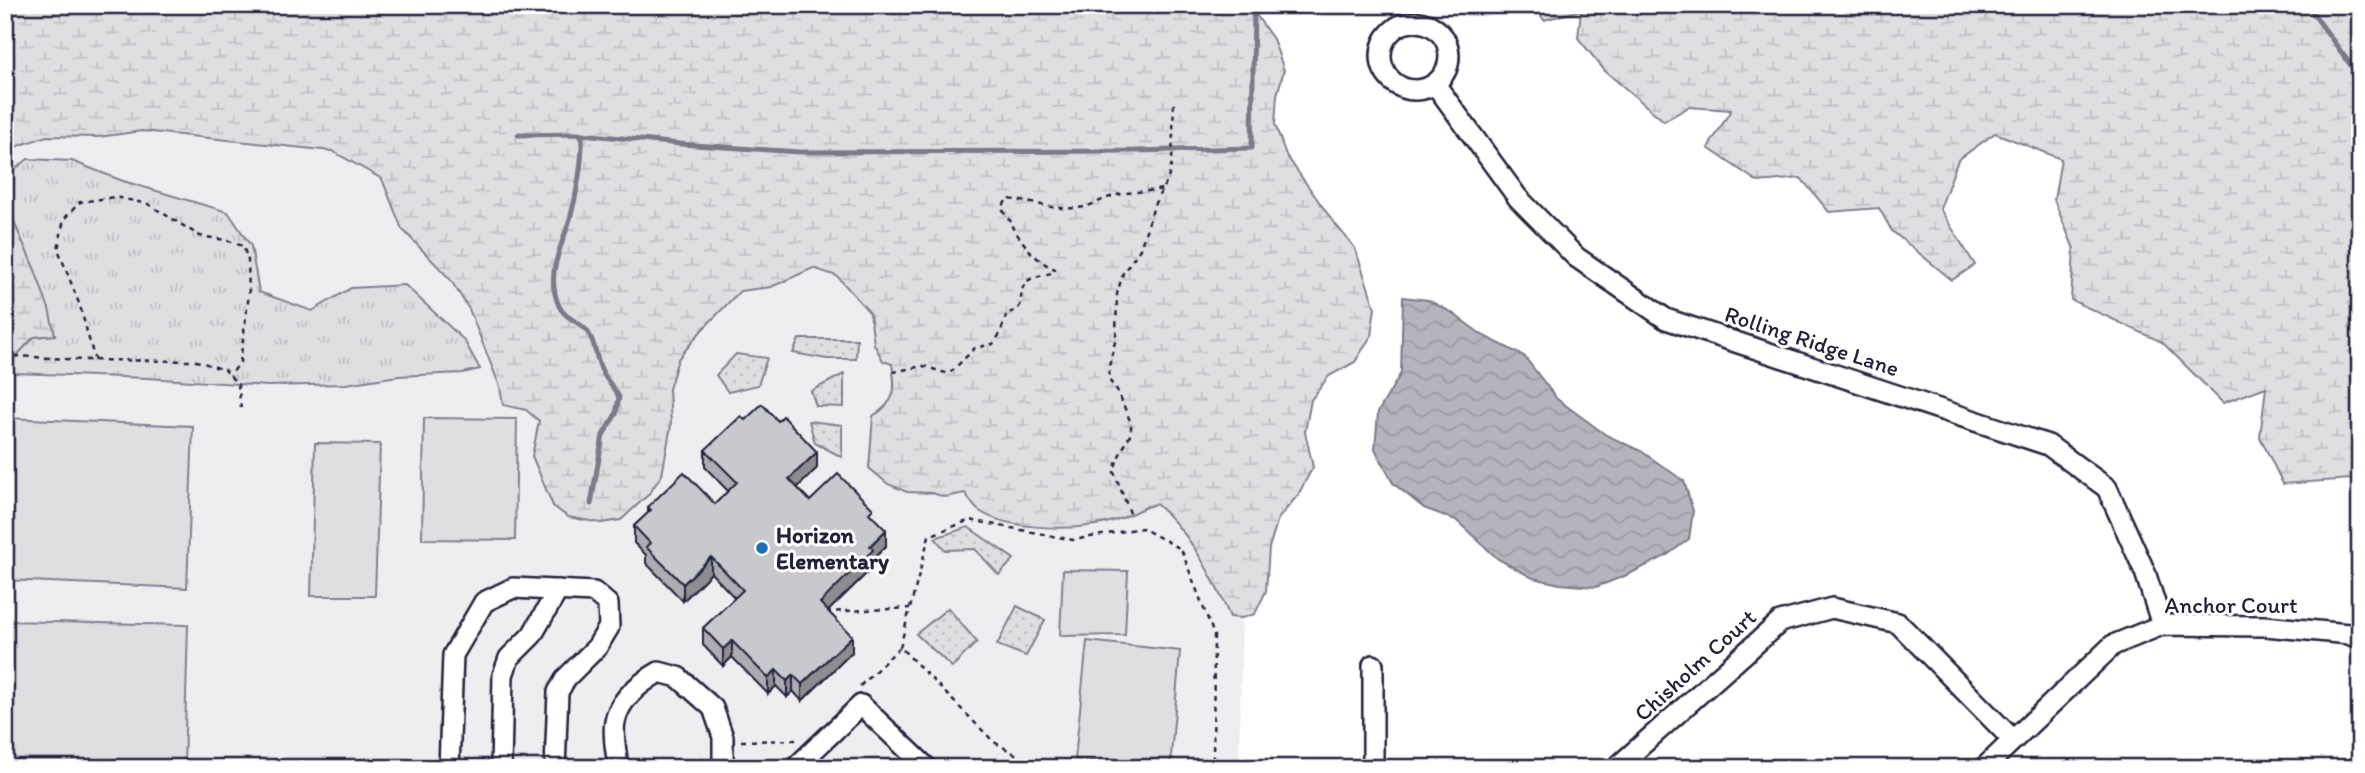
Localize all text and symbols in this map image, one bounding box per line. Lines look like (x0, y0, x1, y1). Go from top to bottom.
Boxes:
street label: Rolling Ridge Lane (1721, 300, 1903, 382)
place label: Horizon Elementary (776, 521, 889, 575)
marker: Horizon Elementary (754, 540, 770, 556)
street label: Anchor Court (2164, 591, 2298, 619)
street label: Chisholm Court (1628, 603, 1762, 727)

